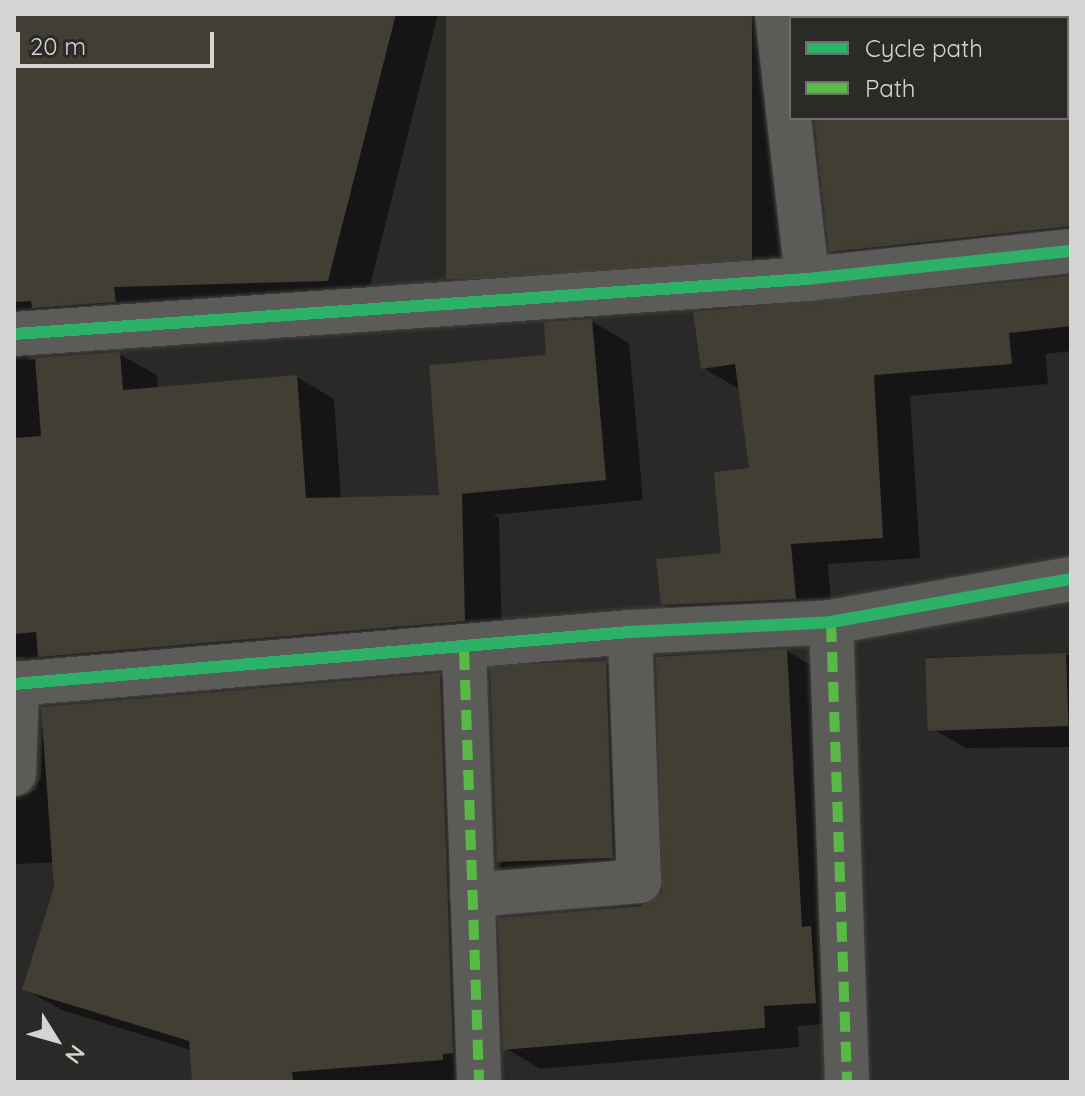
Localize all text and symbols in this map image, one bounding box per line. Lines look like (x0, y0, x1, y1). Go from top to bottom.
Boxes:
scale bar (20, 16, 218, 66)
legend (789, 16, 1069, 120)
text: 20 m (30, 31, 86, 61)
text: Cycle path (865, 33, 983, 63)
text: Path (865, 73, 916, 103)
north arrow (16, 1000, 96, 1080)
text: N (59, 1040, 91, 1069)

